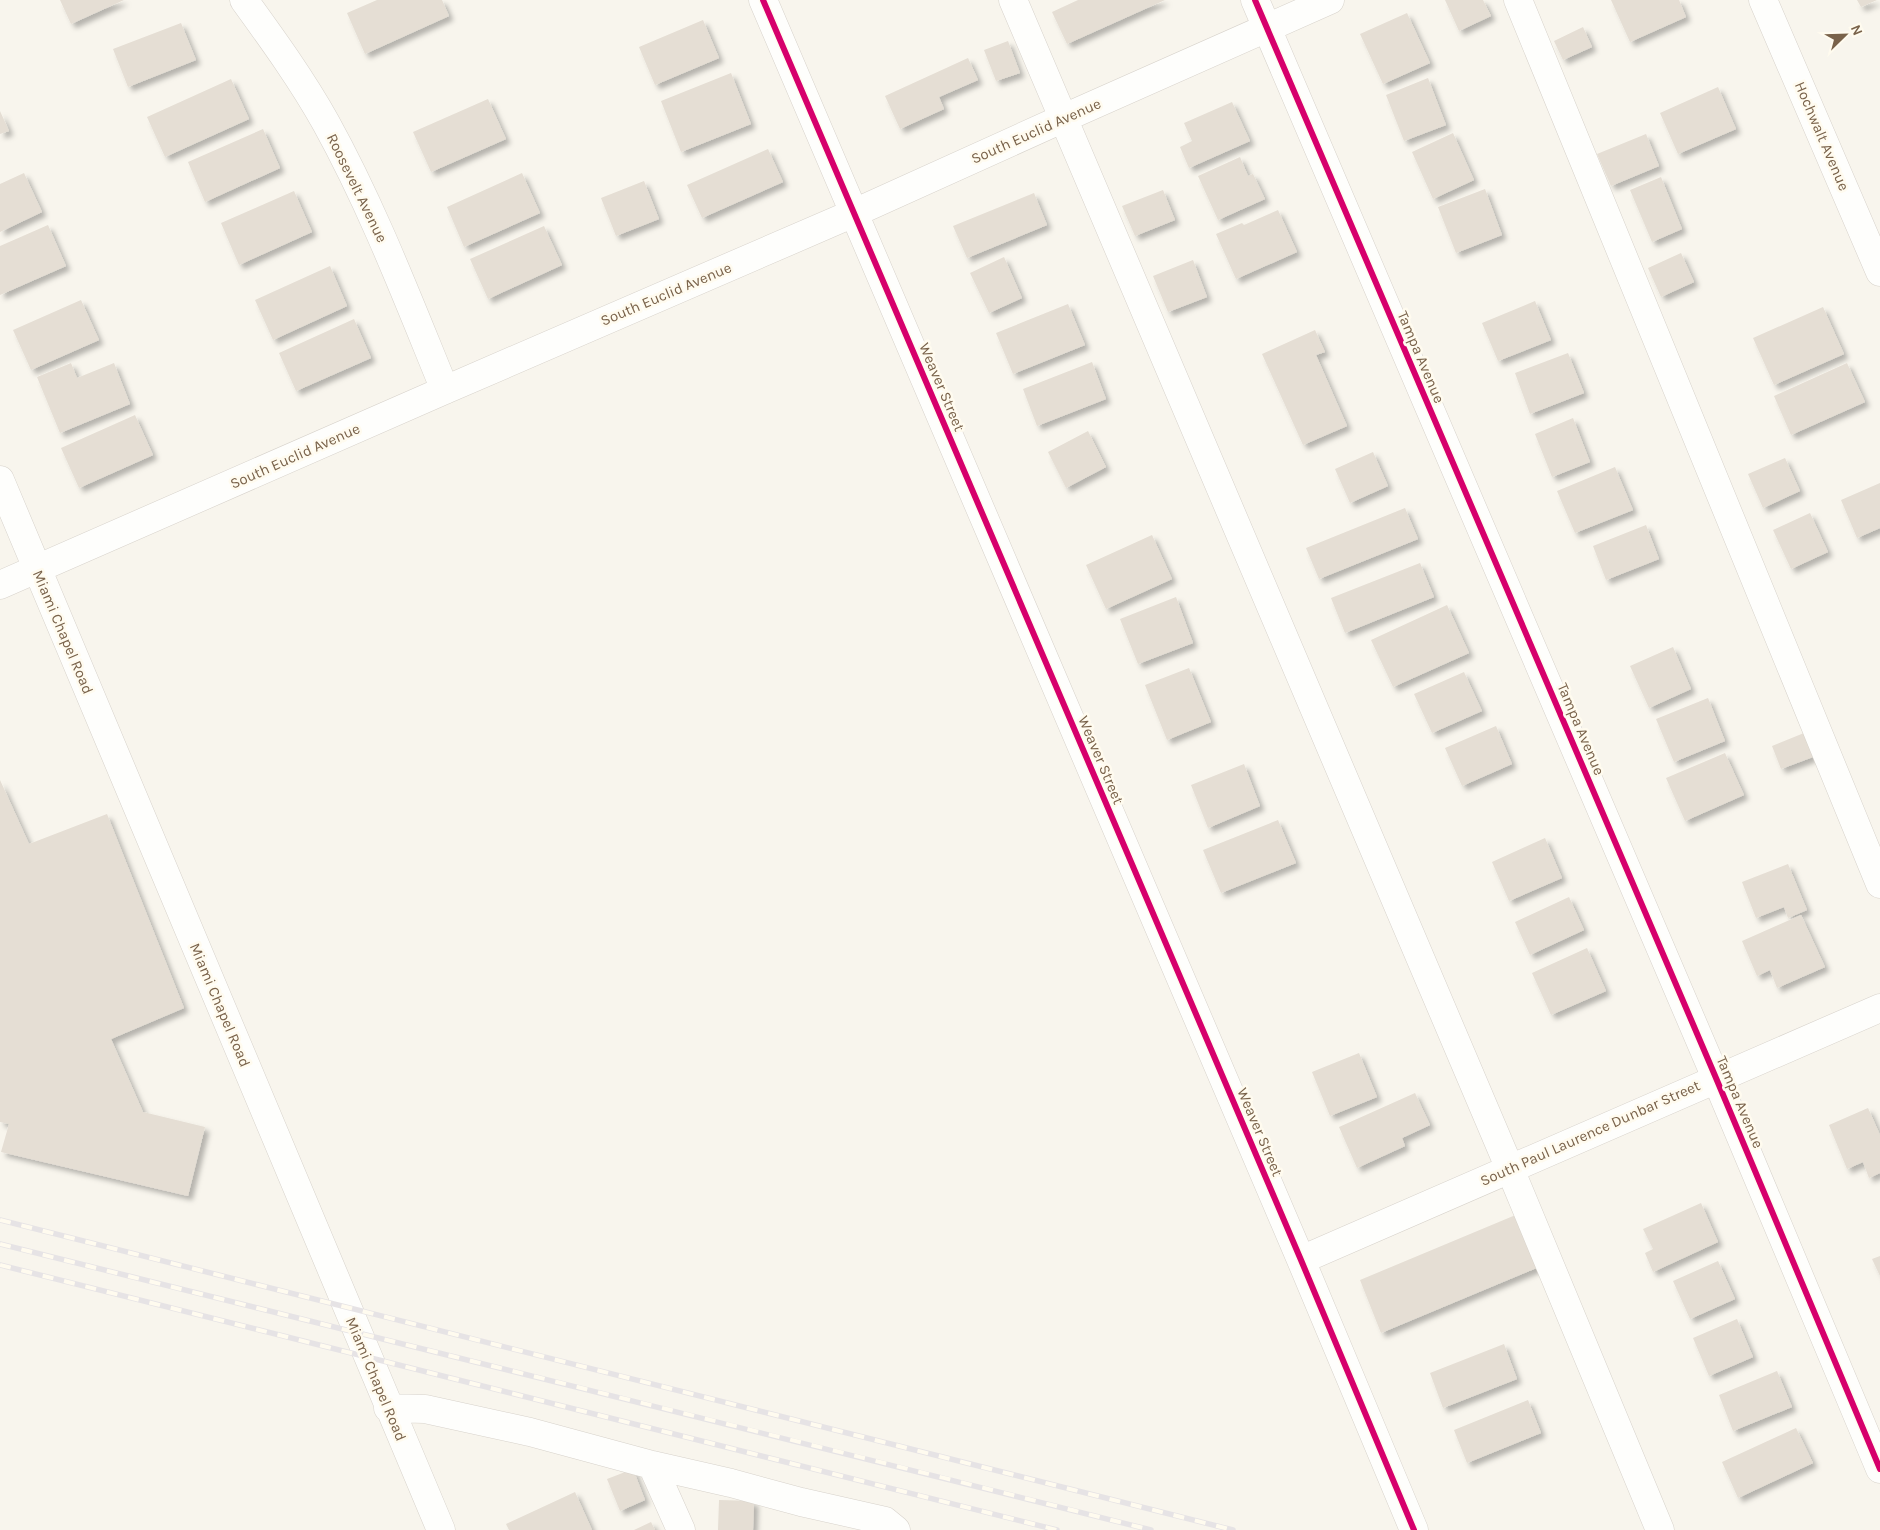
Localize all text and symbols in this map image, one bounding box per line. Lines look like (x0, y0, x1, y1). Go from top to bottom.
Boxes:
north arrow (1820, 10, 1870, 60)
text: N (1847, 22, 1866, 38)
street label: Hochwalt Avenue (1791, 79, 1853, 193)
street label: South Euclid Avenue (968, 94, 1104, 168)
street label: Roosevelt Avenue (323, 130, 391, 246)
street label: South Euclid Avenue (598, 258, 734, 330)
street label: Tampa Avenue (1393, 308, 1449, 406)
street label: Weaver Street (915, 340, 969, 434)
street label: South Euclid Avenue (227, 419, 363, 493)
street label: Miami Chapel Road (29, 567, 97, 697)
street label: Tampa Avenue (1553, 680, 1609, 778)
street label: Weaver Street (1074, 713, 1128, 807)
street label: Miami Chapel Road (186, 940, 254, 1070)
street label: Tampa Avenue (1712, 1053, 1768, 1151)
street label: South Paul Laurence Dunbar Street (1477, 1076, 1703, 1190)
street label: Weaver Street (1233, 1085, 1287, 1179)
street label: Miami Chapel Road (342, 1314, 410, 1444)

